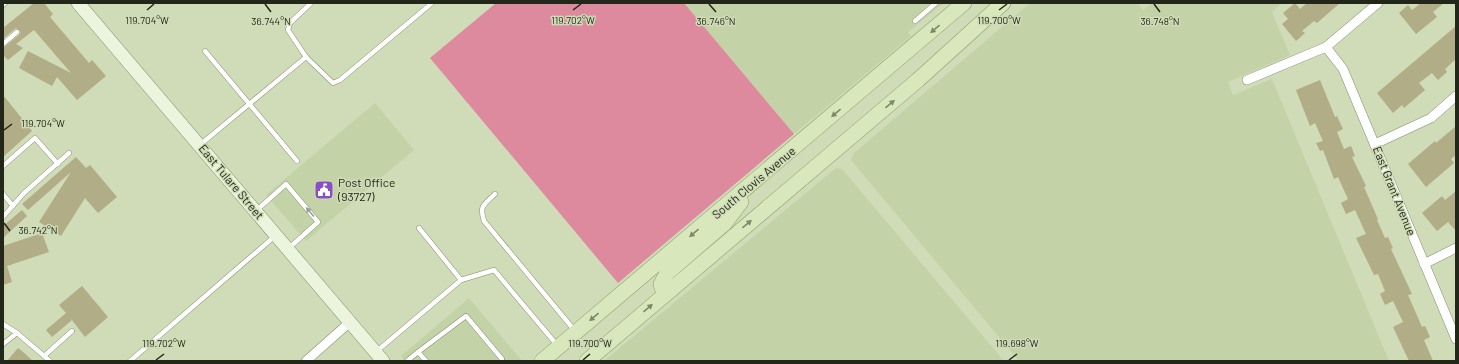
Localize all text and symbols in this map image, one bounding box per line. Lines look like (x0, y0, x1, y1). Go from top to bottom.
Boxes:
text: 119.704°W (125, 14, 169, 26)
text: 119.702°W (551, 14, 595, 26)
text: 119.700°W (977, 14, 1021, 26)
text: 36.744°N (251, 15, 291, 27)
text: 36.746°N (696, 15, 736, 27)
text: 36.748°N (1140, 15, 1180, 27)
one-way arrow (929, 24, 940, 33)
one-way arrow (884, 100, 895, 109)
one-way arrow (831, 109, 841, 118)
text: 119.704°W (21, 117, 65, 129)
street label: East Tulare Street (196, 141, 267, 222)
street label: South Clovis Avenue (709, 143, 798, 221)
street label: East Grant Avenue (1371, 144, 1419, 237)
place label: Post Office (93727) (337, 175, 395, 203)
public building icon: Post Office (93727) (313, 179, 335, 201)
one-way arrow (305, 207, 314, 218)
one-way arrow (742, 220, 753, 229)
text: 36.742°N (18, 224, 58, 236)
one-way arrow (689, 229, 699, 238)
one-way arrow (643, 303, 653, 312)
one-way arrow (589, 313, 600, 322)
text: 119.702°W (142, 337, 186, 349)
text: 119.700°W (568, 337, 612, 349)
text: 119.698°W (995, 337, 1039, 349)

